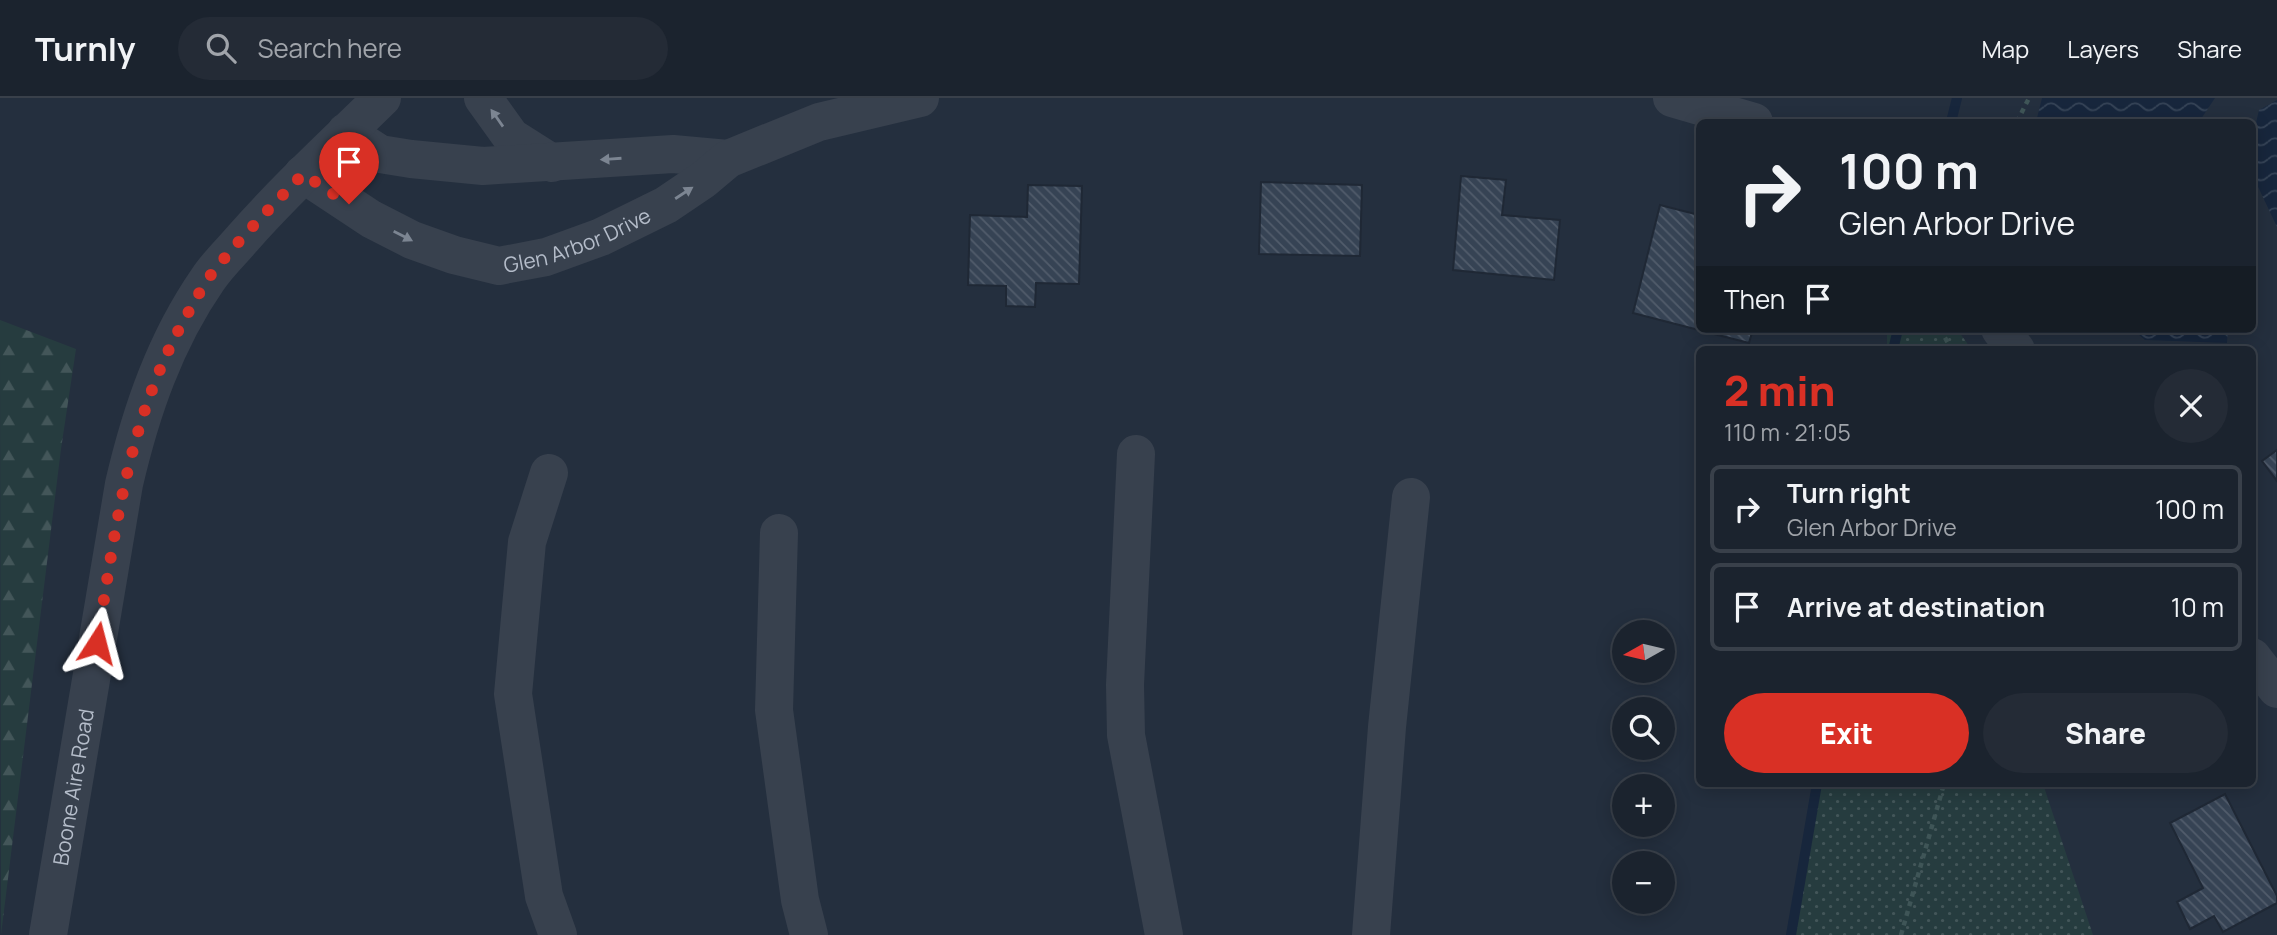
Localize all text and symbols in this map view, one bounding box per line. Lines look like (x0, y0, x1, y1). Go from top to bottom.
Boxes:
search box (178, 17, 668, 80)
text: Turnly (35, 26, 136, 71)
icon: search (202, 29, 240, 67)
text: Search here (258, 30, 402, 66)
text: Map (1982, 32, 2029, 65)
text: Layers (2067, 32, 2139, 65)
text: Share (2177, 32, 2242, 65)
one-way arrow (490, 109, 504, 127)
pin (319, 132, 379, 204)
text: 100 m (1839, 137, 1979, 204)
icon: arrive (330, 143, 368, 181)
icon: right (1724, 147, 1815, 238)
one-way arrow (600, 154, 622, 165)
one-way arrow (675, 186, 693, 200)
street label: Glen Arbor Drive (501, 201, 655, 279)
text: Glen Arbor Drive (1839, 201, 2075, 245)
one-way arrow (393, 230, 413, 241)
icon: arrive (1799, 280, 1837, 318)
text: Then (1724, 281, 1785, 317)
text: 2 min (1724, 361, 1835, 419)
button: close (2154, 369, 2228, 443)
text: 110 m · 21:05 (1724, 416, 1851, 448)
text: Turn right (1787, 475, 1911, 511)
icon: right (1728, 490, 1766, 528)
text: 100 m (2155, 491, 2224, 527)
text: Glen Arbor Drive (1787, 511, 1957, 543)
icon: arrive (1728, 588, 1766, 626)
text: Arrive at destination (1787, 589, 2045, 625)
text: 10 m (2171, 589, 2224, 625)
position arrow (60, 606, 134, 680)
north arrow (1612, 620, 1675, 682)
map controls (1612, 620, 1675, 914)
button: Exit (1724, 693, 1969, 773)
button: Share (1983, 693, 2228, 773)
button: search (1612, 697, 1675, 760)
street label: Boone Aire Road (46, 707, 100, 868)
button: + (1612, 774, 1675, 837)
button: − (1612, 851, 1675, 914)

